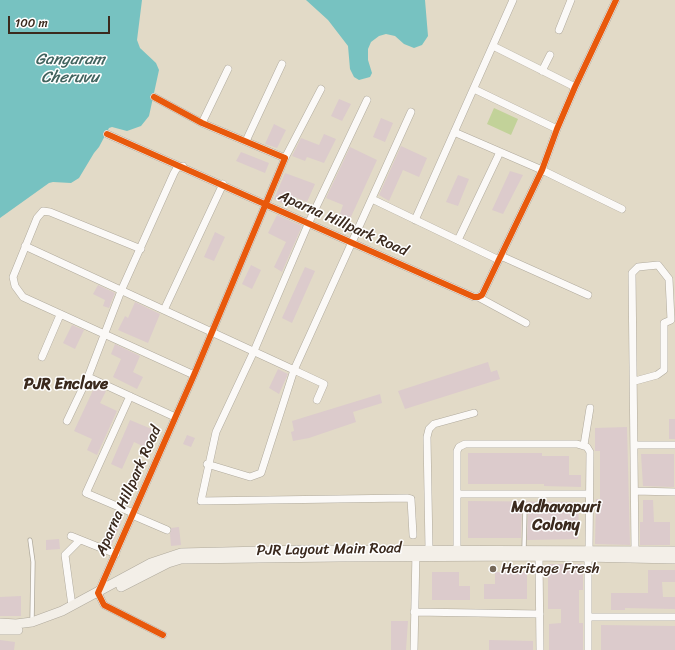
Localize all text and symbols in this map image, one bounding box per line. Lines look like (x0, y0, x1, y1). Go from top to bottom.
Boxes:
scale bar (10, 8, 112, 34)
text: 100 m (15, 12, 48, 34)
water label: Gangaram Cheruvu (35, 50, 105, 88)
street label: Aparna Hillpark Road (275, 187, 411, 261)
district label: PJR Enclave (24, 375, 108, 395)
street label: Aparna Hillpark Road (92, 423, 166, 559)
district label: Madhavapuri Colony (511, 498, 601, 536)
street label: PJR Layout Main Road (256, 540, 402, 560)
place label: Heritage Fresh (501, 560, 600, 578)
marker: Heritage Fresh (488, 564, 498, 574)

